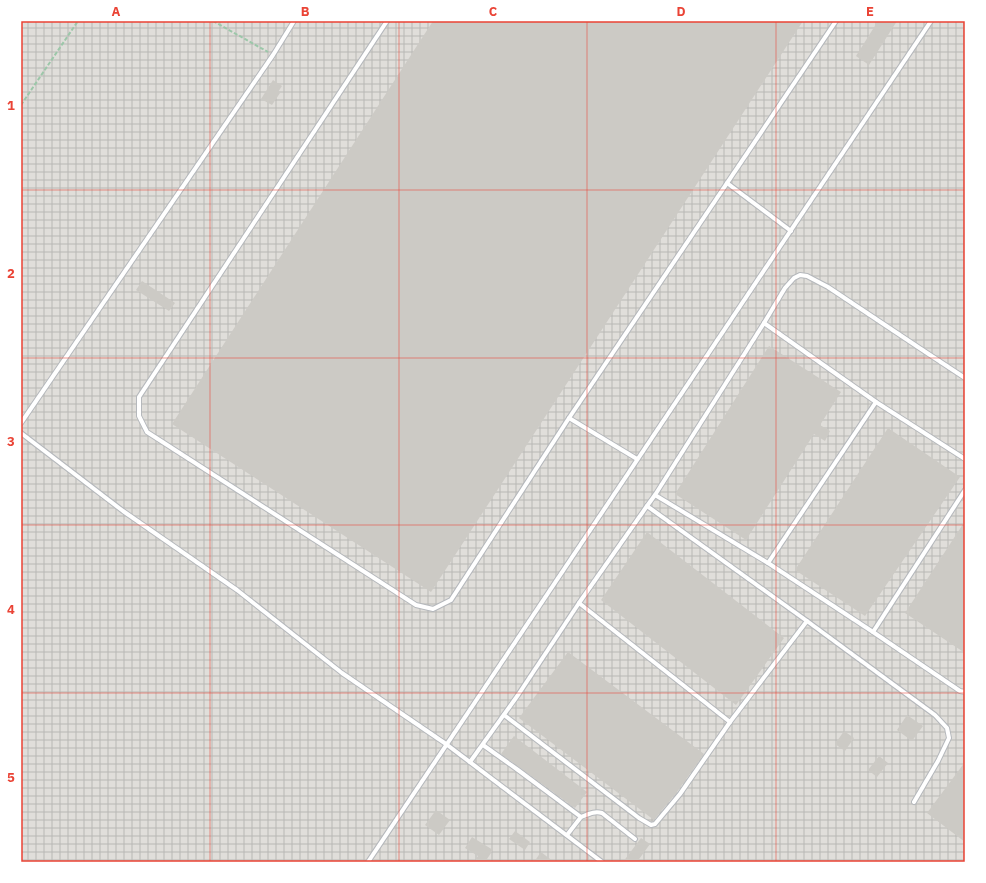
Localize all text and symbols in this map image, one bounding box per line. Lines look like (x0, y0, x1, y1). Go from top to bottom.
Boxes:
text: A (112, 3, 121, 20)
text: B (301, 3, 310, 20)
text: C (489, 3, 498, 20)
text: D (676, 3, 686, 20)
text: E (866, 3, 874, 20)
text: 1 (7, 97, 15, 114)
text: 2 (7, 265, 15, 282)
text: 3 (7, 433, 15, 450)
text: 4 (7, 601, 15, 618)
text: 5 (7, 769, 15, 786)

